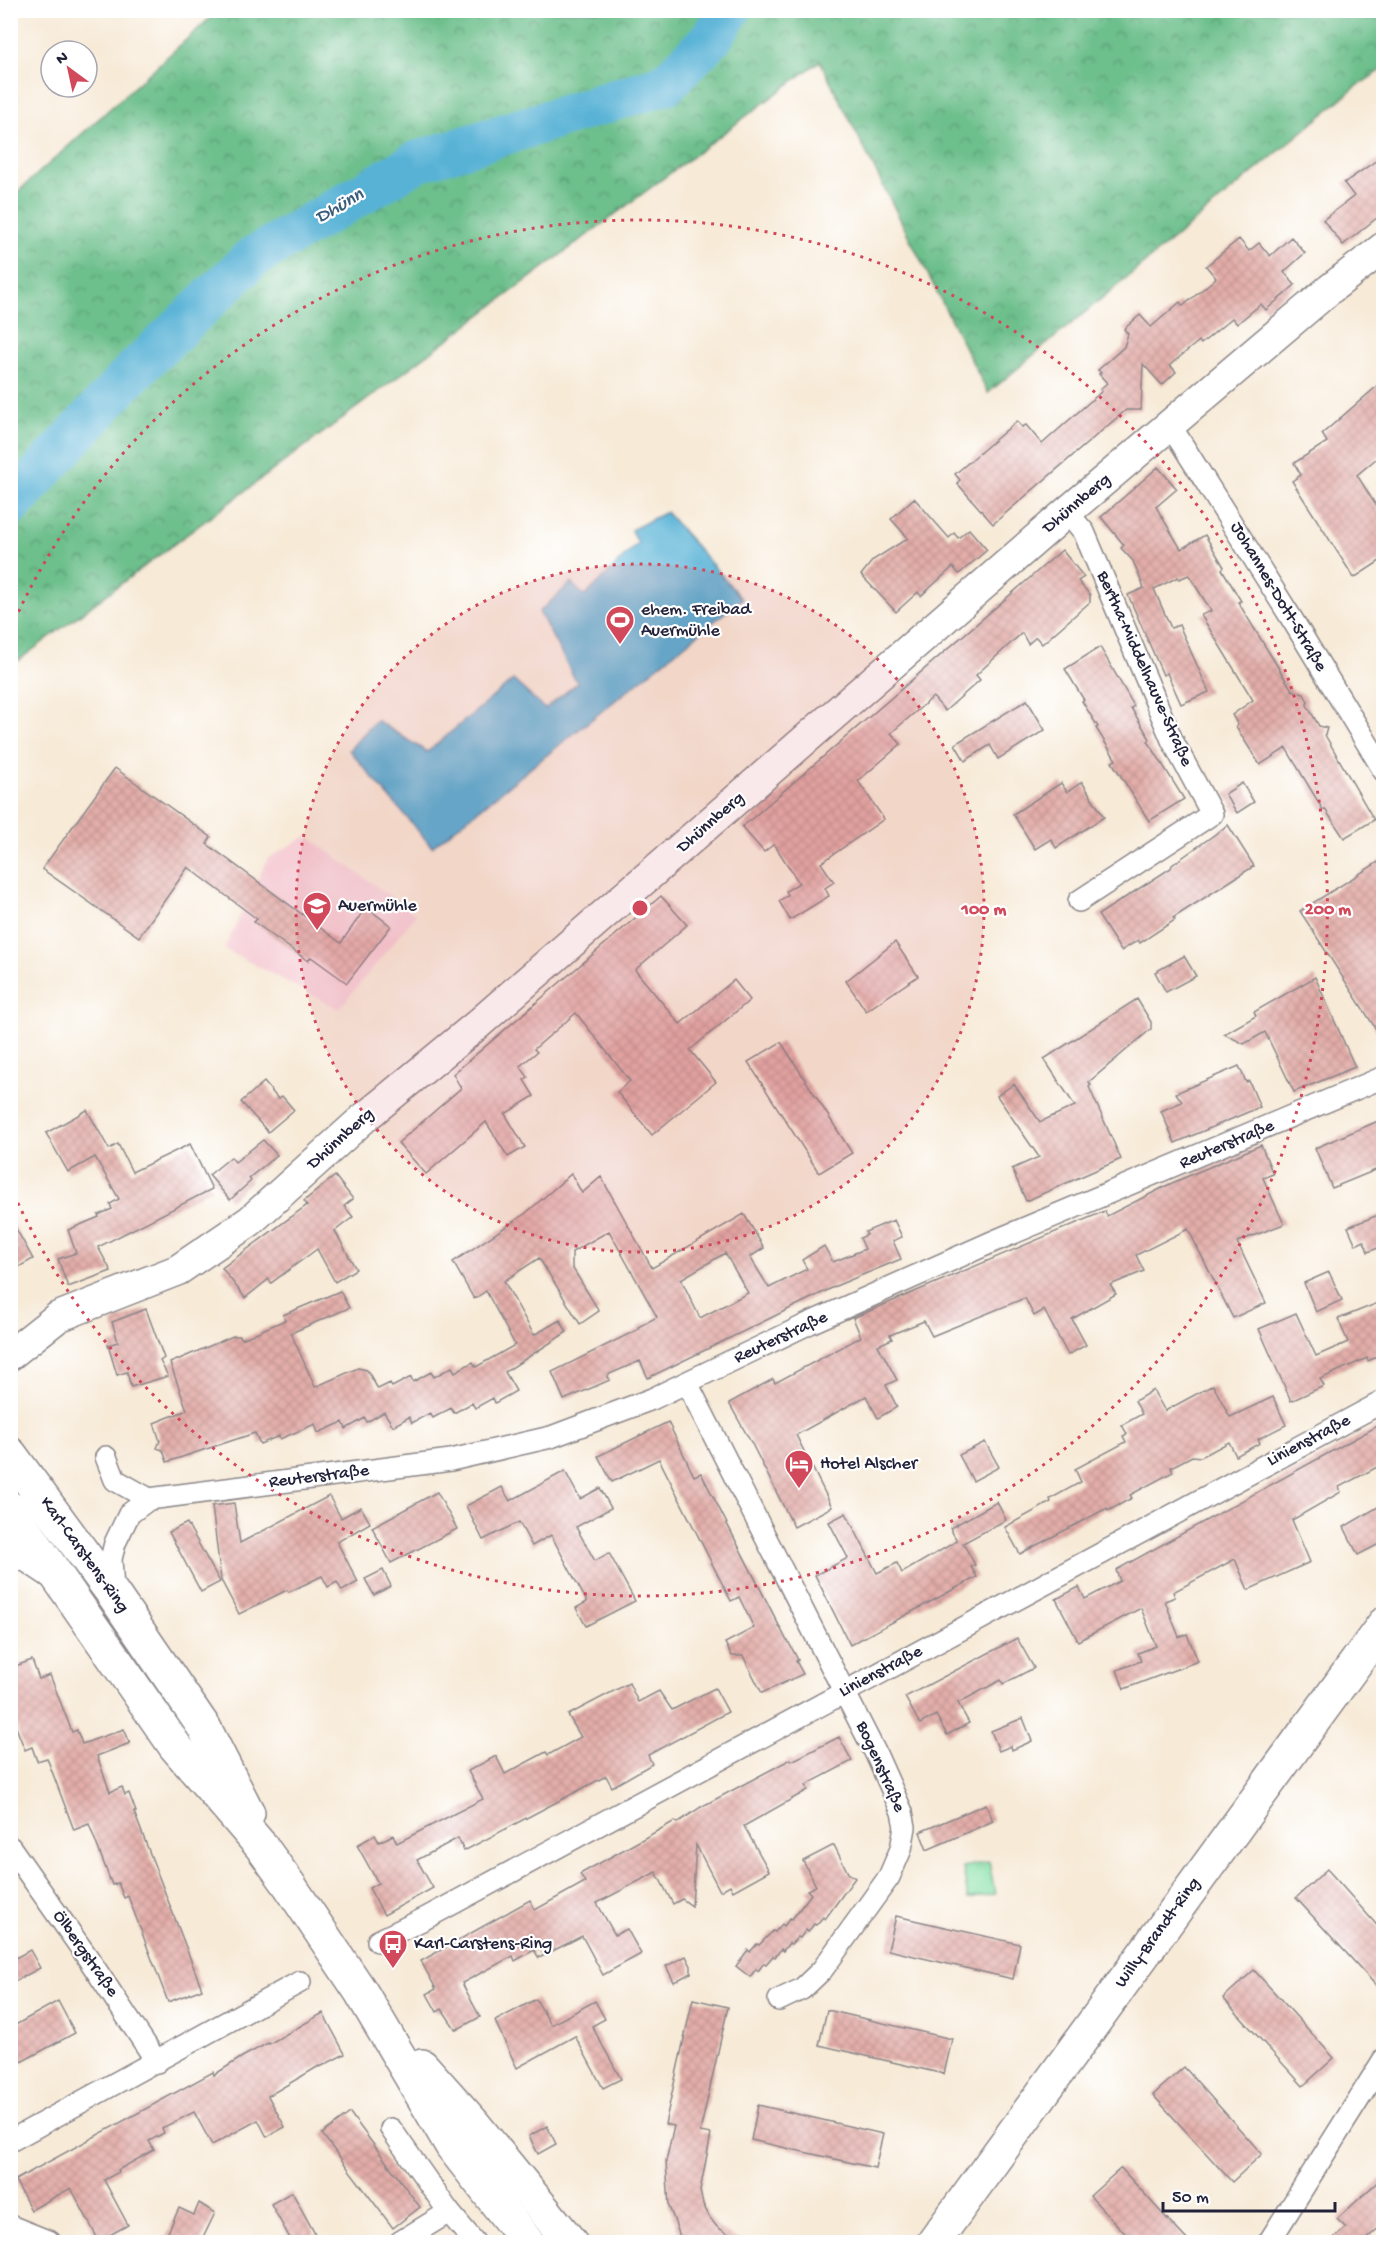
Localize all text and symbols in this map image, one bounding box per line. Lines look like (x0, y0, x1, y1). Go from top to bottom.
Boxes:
north arrow (39, 39, 99, 99)
text: N (53, 48, 73, 70)
water label: Dhünn (312, 184, 369, 230)
street label: Dhünnberg (1038, 469, 1115, 539)
street label: Johannes-Dott-Straße (1225, 518, 1331, 676)
street label: Bertha-Middelhauve-Straße (1091, 567, 1197, 771)
place label: ehem. Freibad Auermühle (641, 600, 752, 642)
sports icon: ehem. Freibad Auermühle (604, 604, 636, 646)
street label: Dhünnberg (672, 788, 749, 859)
school or university icon: Auermühle (301, 890, 333, 932)
place label: Auermühle (338, 896, 418, 917)
centre of rings (630, 898, 650, 918)
text: 100 m (961, 900, 1007, 921)
text: 200 m (1305, 900, 1351, 921)
street label: Dhünnberg (303, 1104, 379, 1175)
street label: Reuterstraße (1177, 1115, 1278, 1174)
street label: Reuterstraße (731, 1307, 832, 1369)
street label: Linienstraße (1264, 1410, 1355, 1472)
hotel icon: Hotel Alscher (783, 1448, 815, 1490)
place label: Hotel Alscher (820, 1454, 919, 1475)
street label: Reuterstraße (268, 1460, 371, 1494)
street label: Karl-Carstens-Ring (35, 1493, 133, 1617)
street label: Linienstraße (836, 1641, 927, 1703)
street label: Bogenstraße (850, 1717, 910, 1816)
street label: Willy-Brandt-Ring (1111, 1874, 1205, 1992)
street label: Ölbergstraße (47, 1907, 123, 2002)
bus stop icon: Karl-Carstens-Ring (377, 1928, 409, 1970)
place label: Karl-Carstens-Ring (414, 1934, 552, 1955)
scale bar (1163, 2175, 1336, 2213)
text: 50 m (1172, 2188, 1209, 2209)

